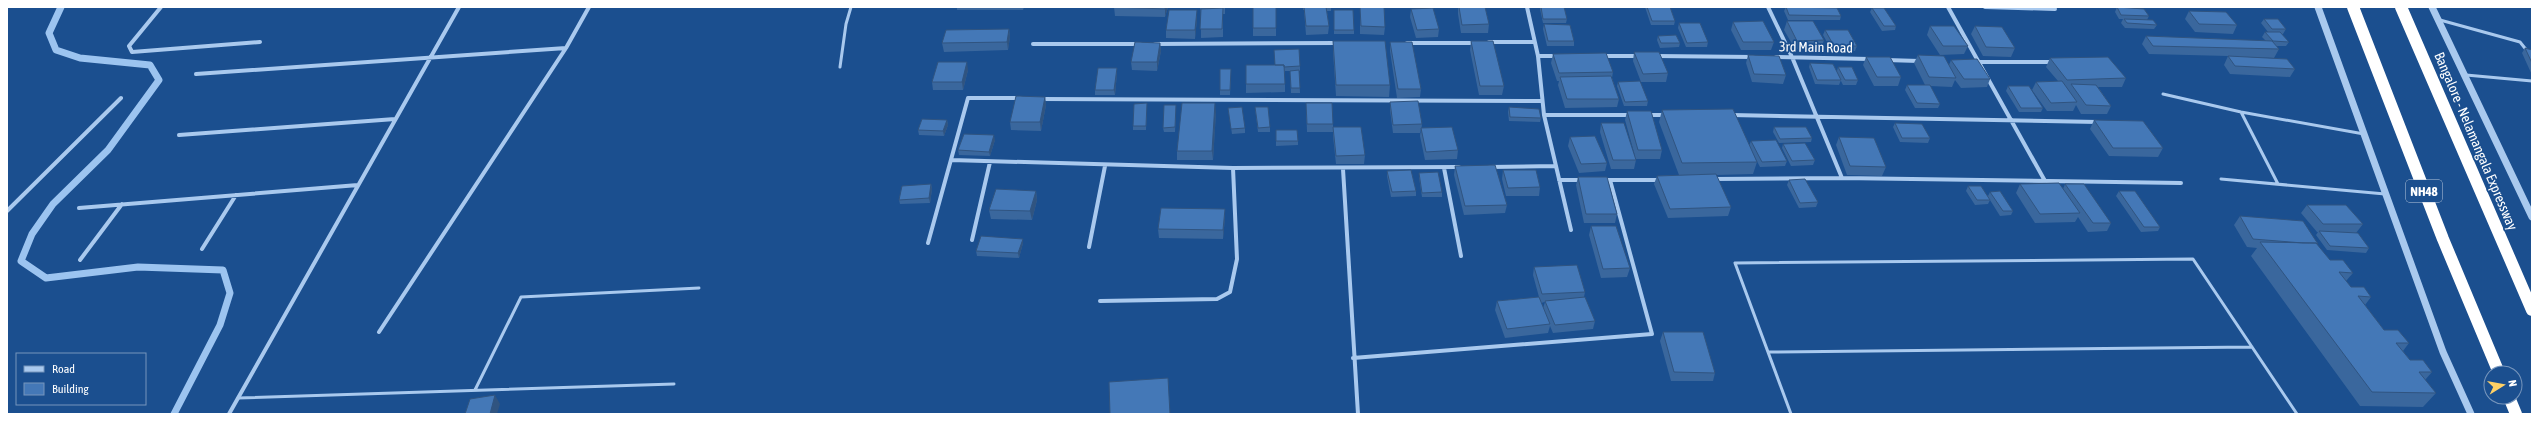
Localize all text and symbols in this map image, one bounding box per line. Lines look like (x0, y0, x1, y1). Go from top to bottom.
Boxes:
street label: 3rd Main Road (1779, 38, 1853, 56)
street label: Bangalore - Nelamangala Expressway (2431, 50, 2521, 233)
road number: NH48 (2406, 180, 2442, 202)
legend (16, 353, 146, 405)
text: Road (52, 362, 75, 376)
north arrow (2483, 365, 2523, 405)
text: N (2506, 379, 2519, 387)
text: Building (52, 382, 90, 396)

